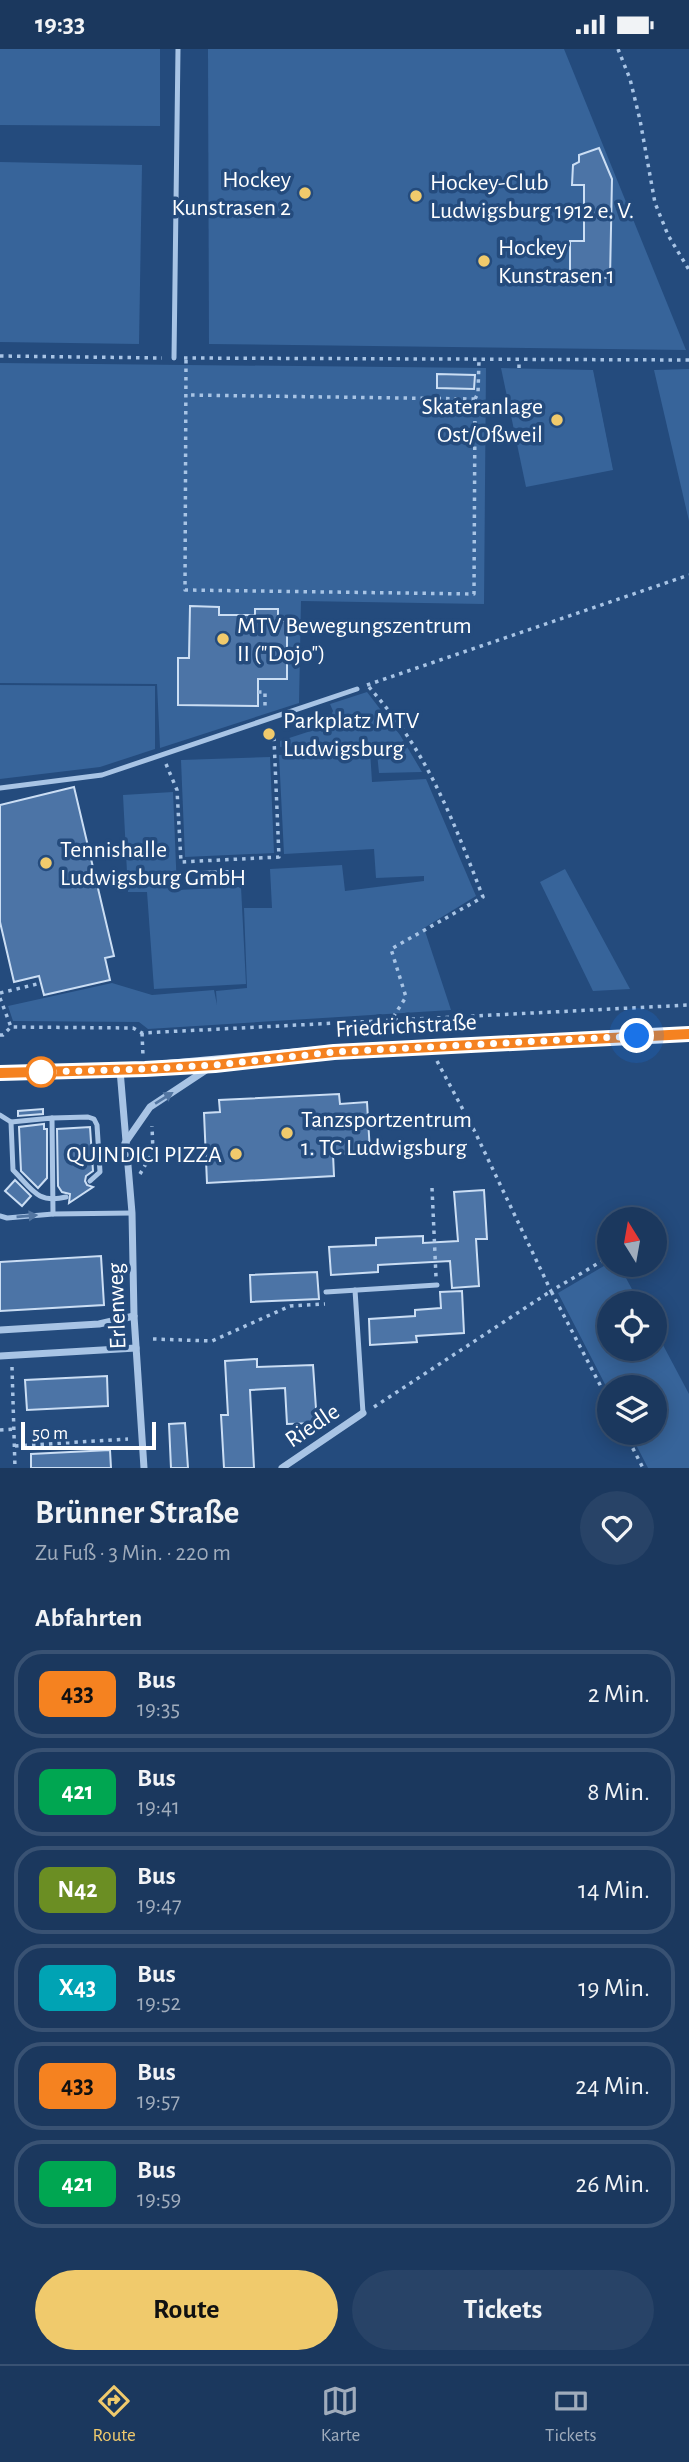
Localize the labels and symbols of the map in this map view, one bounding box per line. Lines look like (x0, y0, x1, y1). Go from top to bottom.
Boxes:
place label: Hockey Kunstrasen 2 (172, 168, 291, 220)
place label: Hockey-Club Ludwigsburg 1912 e. V. (430, 171, 634, 223)
marker: Hockey Kunstrasen 2 (297, 185, 313, 201)
marker: Hockey-Club Ludwigsburg 1912 e. V. (408, 188, 424, 204)
place label: Hockey Kunstrasen 1 (498, 236, 615, 288)
marker: Hockey Kunstrasen 1 (476, 253, 492, 269)
place label: Skateranlage Ost/Oßweil (421, 395, 543, 447)
marker: Skateranlage Ost/Oßweil (549, 412, 565, 428)
place label: MTV Bewegungszentrum II ("Dojo") (237, 614, 472, 666)
marker: MTV Bewegungszentrum II ("Dojo") (215, 631, 231, 647)
place label: Parkplatz MTV Ludwigsburg (283, 709, 420, 761)
marker: Parkplatz MTV Ludwigsburg (261, 726, 277, 742)
place label: Tennishalle Ludwigsburg GmbH (60, 838, 246, 890)
marker: Tennishalle Ludwigsburg GmbH (38, 855, 54, 871)
street label: Friedrichstraße (335, 1010, 477, 1042)
your location (619, 1018, 654, 1053)
unlabelled marker (26, 1057, 56, 1087)
one-way arrow (154, 1092, 174, 1105)
place label: Tanzsportzentrum 1. TC Ludwigsburg (301, 1108, 472, 1160)
marker: Tanzsportzentrum 1. TC Ludwigsburg (279, 1125, 295, 1141)
place label: QUINDICI PIZZA (66, 1143, 222, 1167)
marker: QUINDICI PIZZA (228, 1146, 244, 1162)
north arrow (597, 1207, 667, 1277)
one-way arrow (16, 1210, 38, 1221)
street label: Erlenweg (103, 1262, 130, 1350)
street label: Riedle (281, 1399, 344, 1452)
scale bar (21, 1419, 156, 1451)

